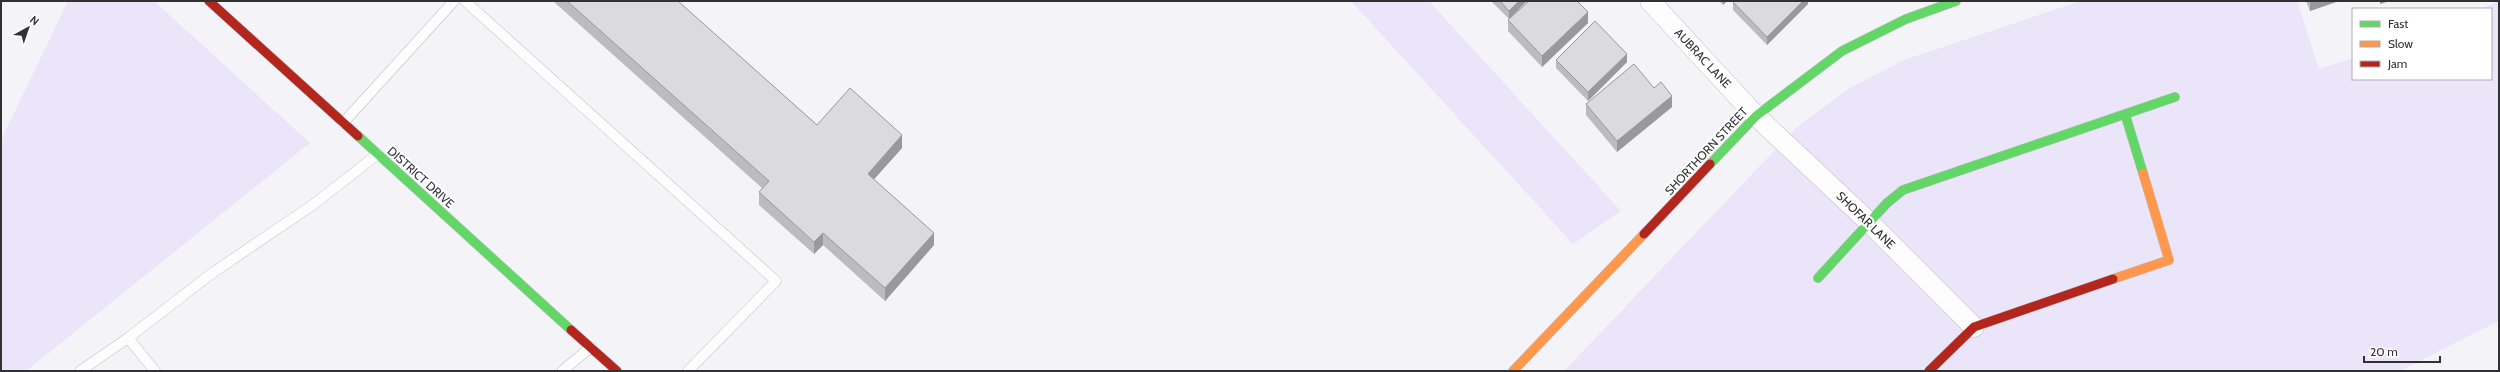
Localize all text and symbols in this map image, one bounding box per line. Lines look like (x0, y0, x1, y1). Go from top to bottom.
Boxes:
north arrow (8, 8, 48, 48)
legend (2352, 8, 2492, 80)
text: N (27, 12, 42, 28)
text: Fast (2388, 16, 2408, 31)
street label: AUBRAC LANE (1672, 25, 1735, 91)
text: Slow (2388, 36, 2413, 51)
text: Jam (2387, 56, 2407, 71)
street label: SHORTHORN STREET (1661, 104, 1751, 198)
street label: DISTRICT DRIVE (384, 143, 458, 211)
street label: SHOFAR LANE (1833, 188, 1899, 252)
scale bar (2364, 338, 2440, 364)
text: 20 m (2370, 344, 2398, 359)

